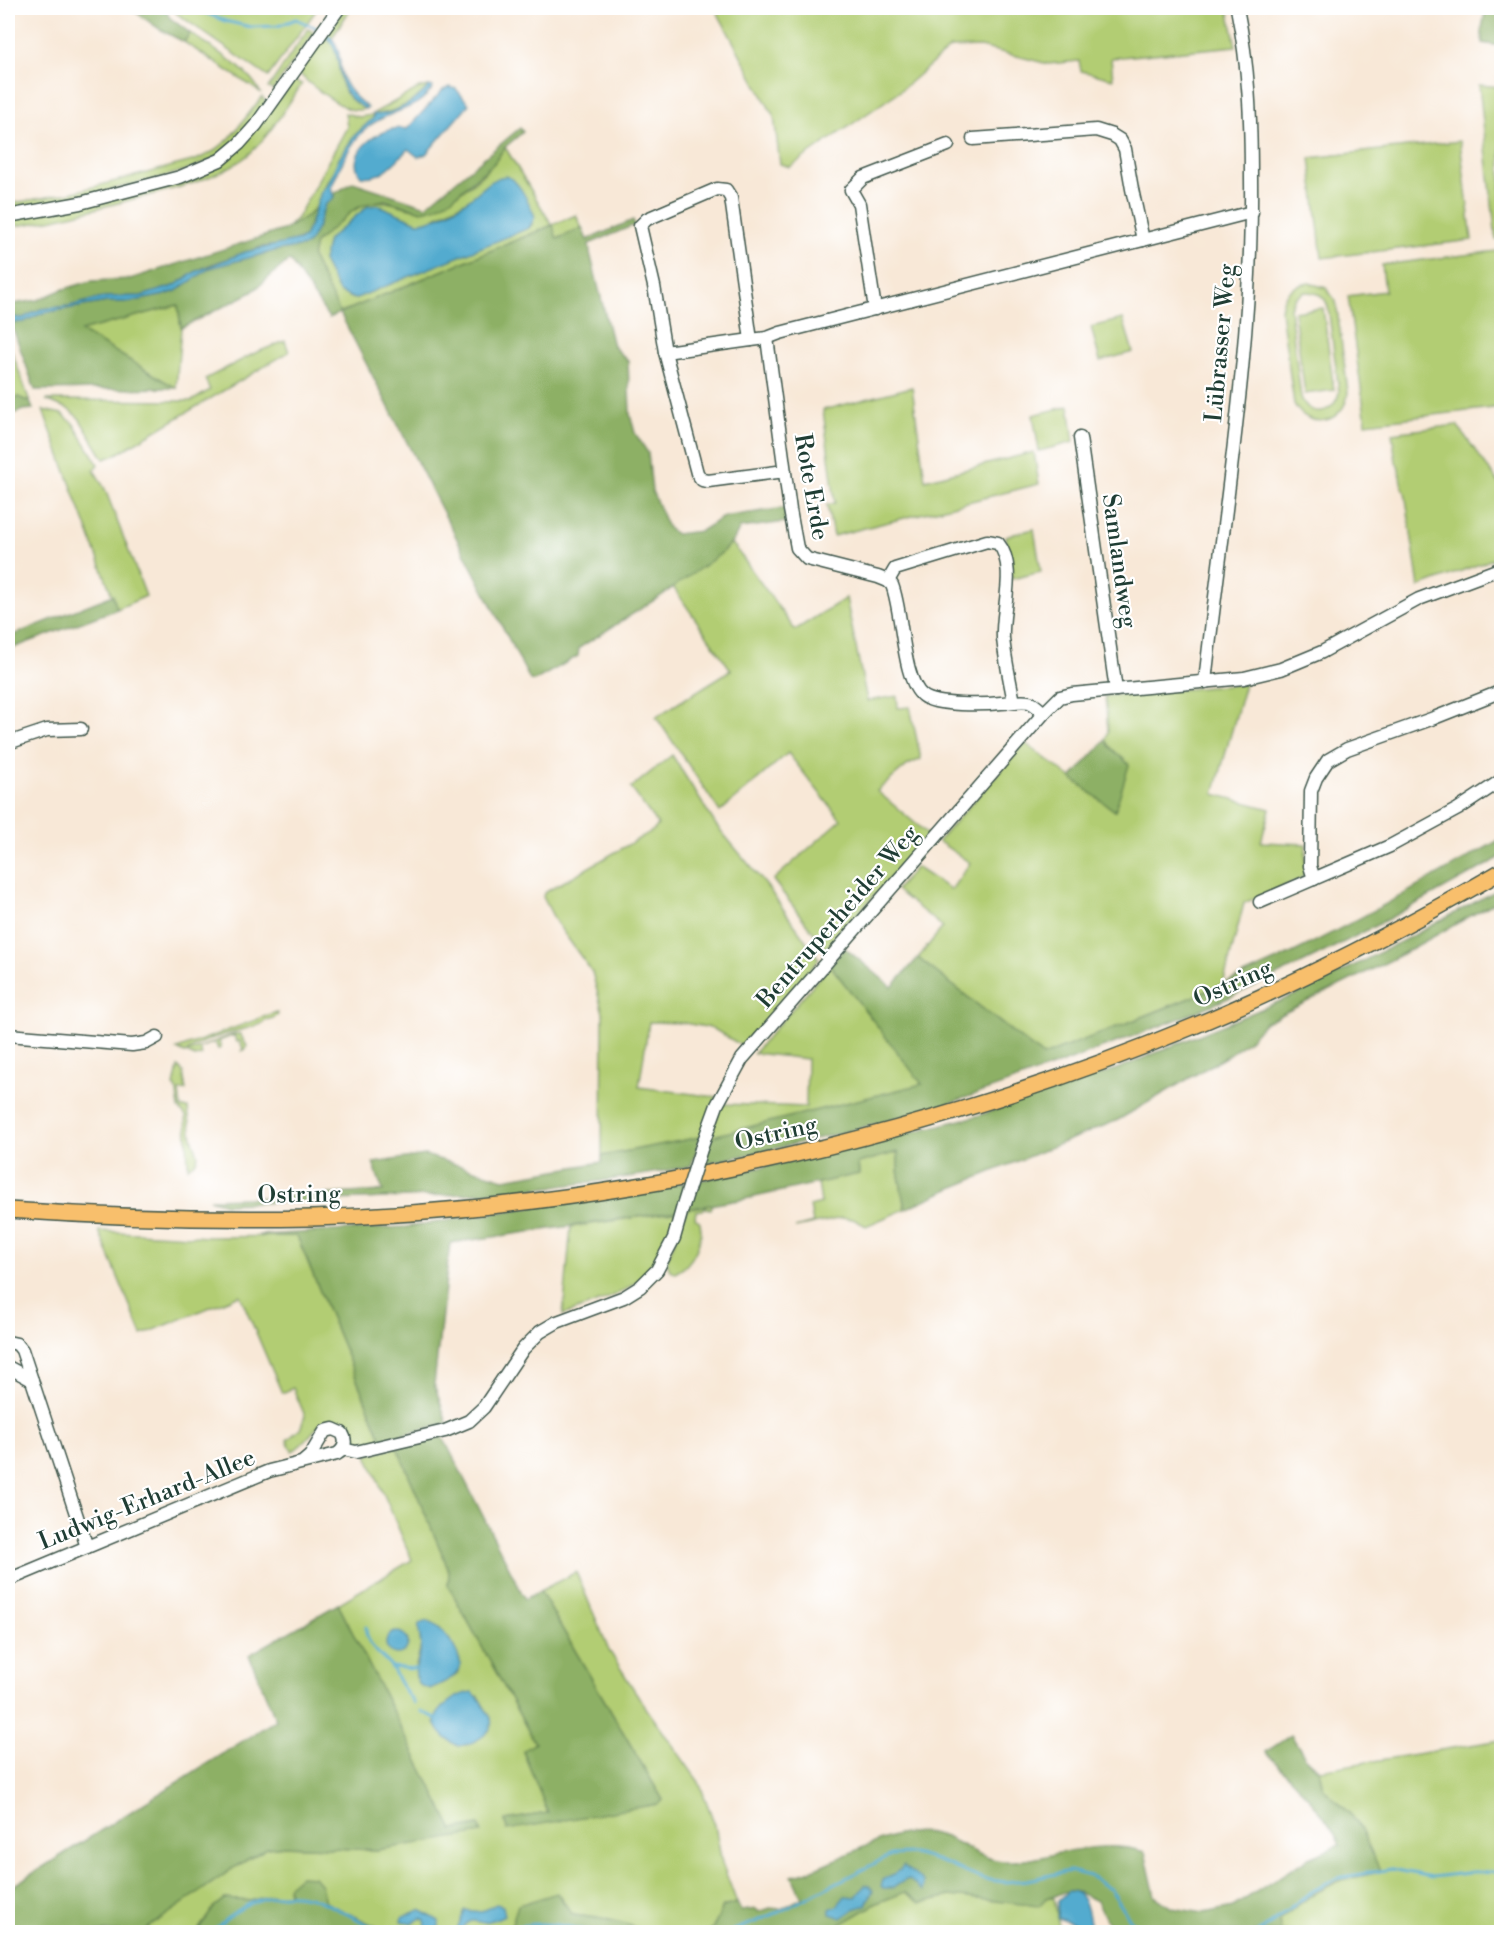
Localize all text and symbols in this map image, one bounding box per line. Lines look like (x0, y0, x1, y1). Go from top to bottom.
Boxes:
street label: Lübrasser Weg (1199, 262, 1243, 423)
street label: Rote Erde (787, 431, 835, 543)
street label: Samlandweg (1095, 492, 1143, 631)
street label: Bentruperheider Weg (750, 819, 926, 1015)
street label: Ostring (1189, 953, 1278, 1015)
street label: Ostring (732, 1110, 821, 1158)
street label: Ostring (257, 1179, 342, 1211)
street label: Ludwig-Erhard-Allee (34, 1443, 260, 1557)

